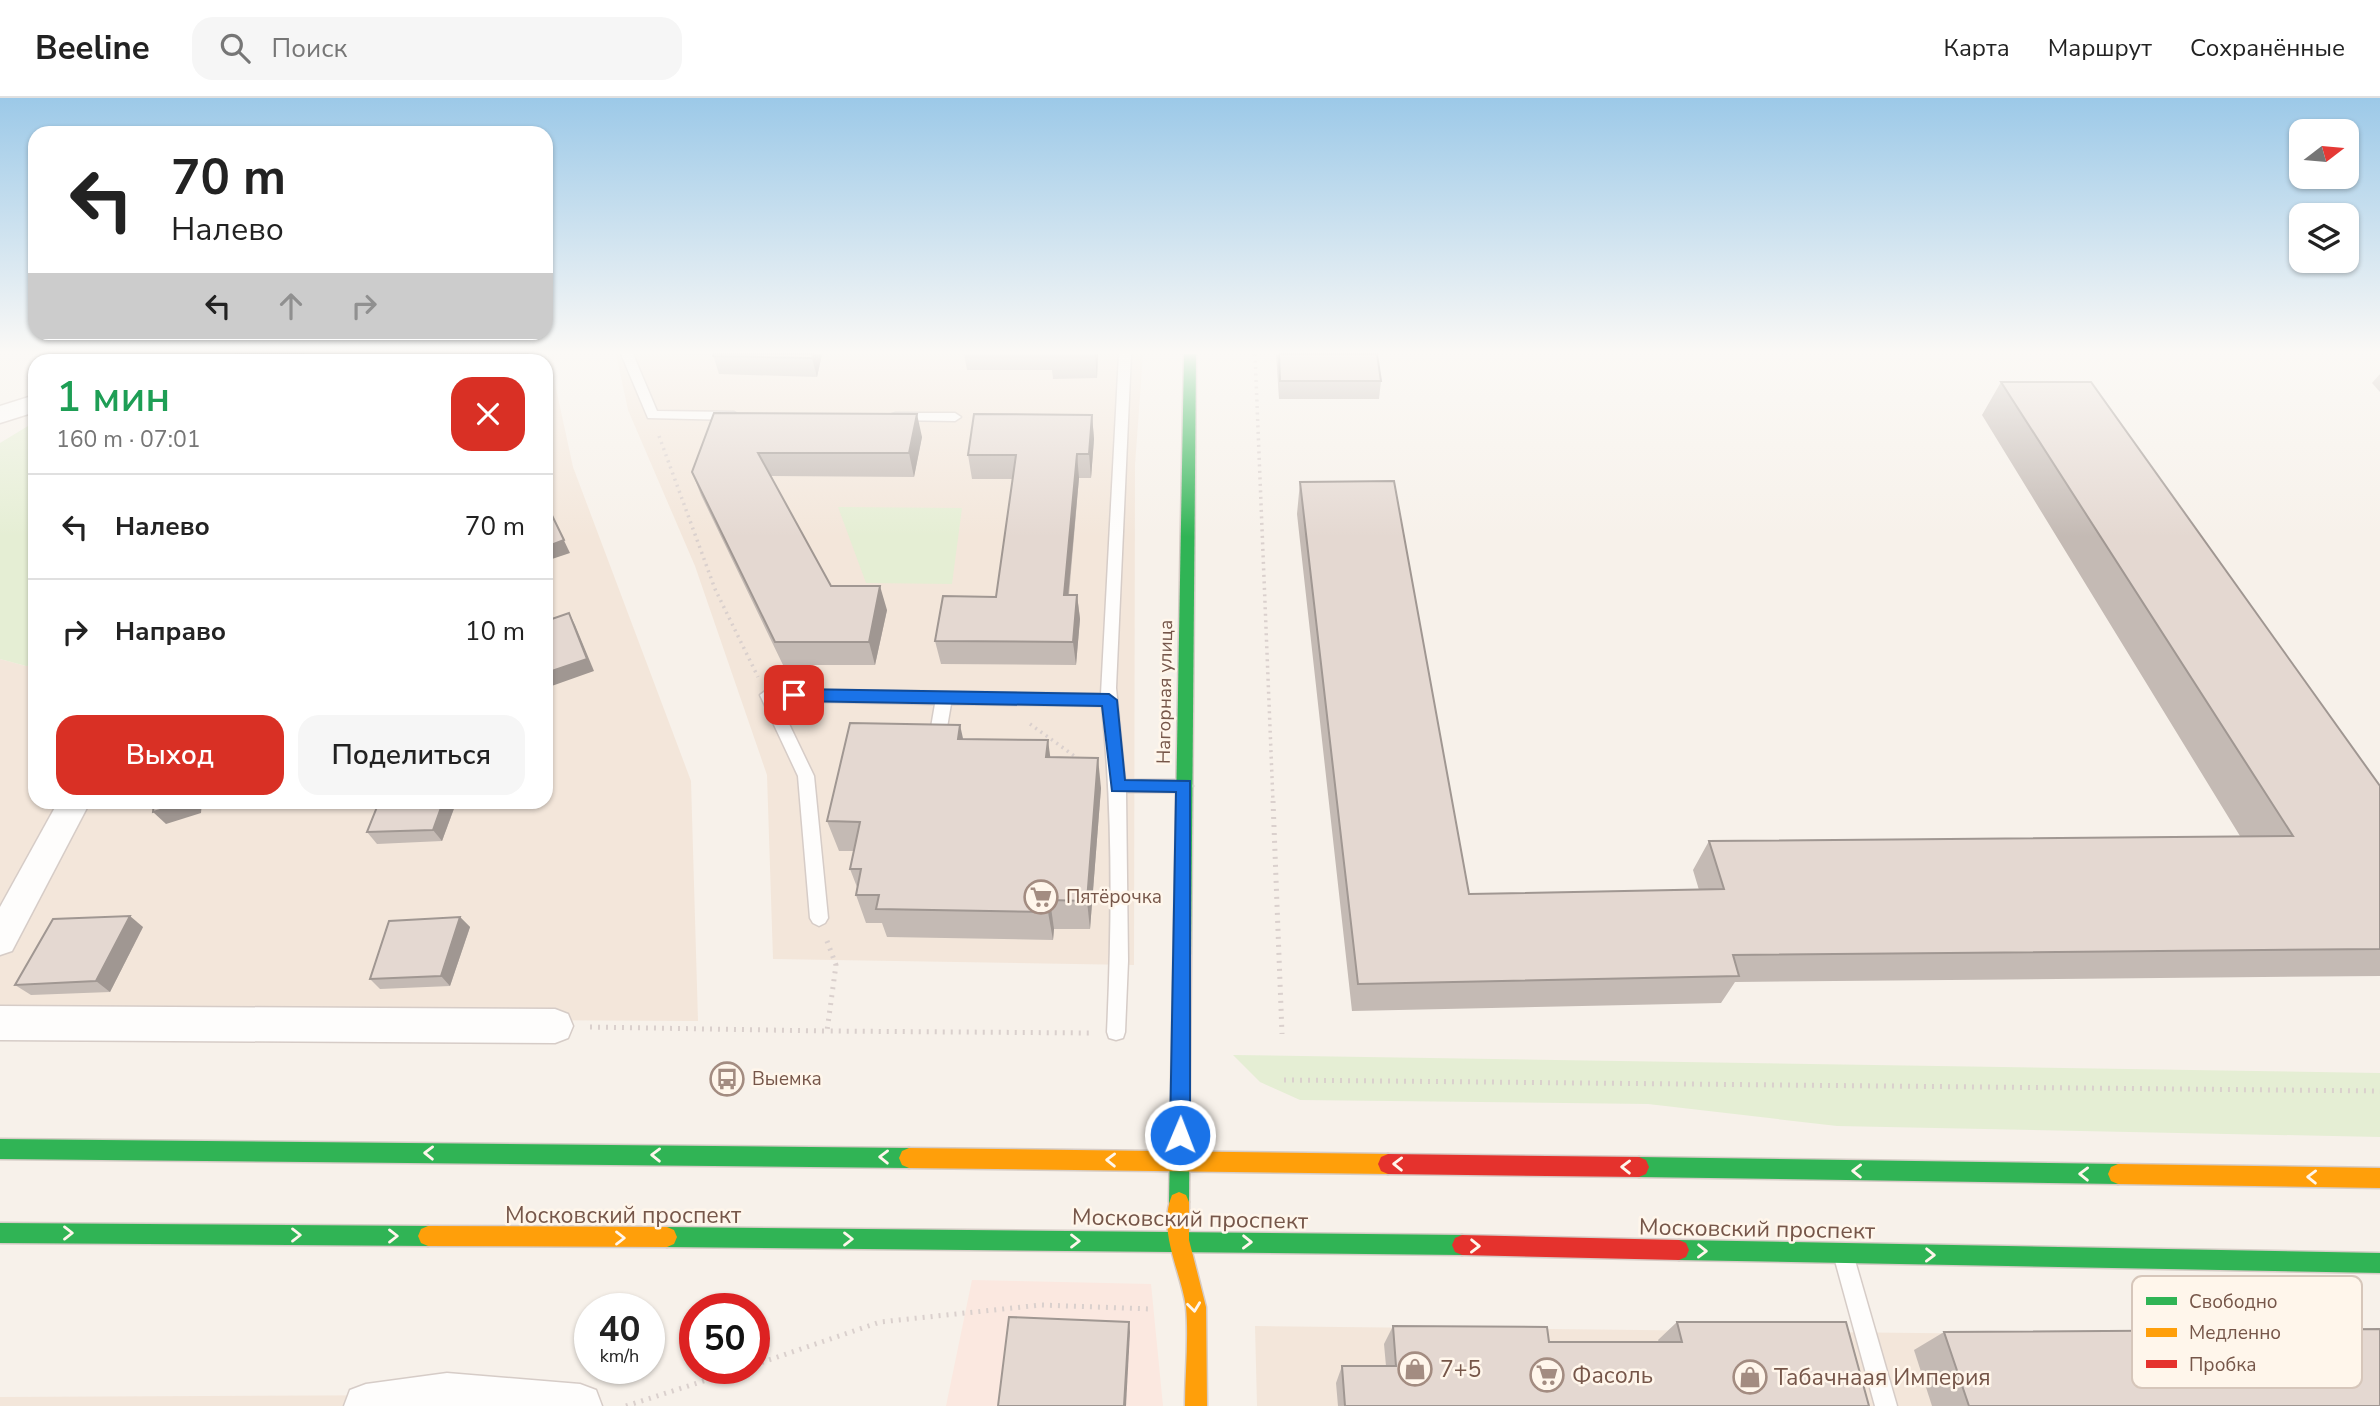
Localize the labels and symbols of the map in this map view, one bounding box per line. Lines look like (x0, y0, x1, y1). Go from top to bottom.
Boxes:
north arrow (2289, 119, 2359, 189)
street label: Нагорная улица (1151, 620, 1179, 764)
pin (764, 665, 824, 725)
supermarket icon: Пятёрочка (1022, 878, 1060, 916)
place label: Пятёрочка (1066, 884, 1162, 910)
bus stop icon: Выемка (708, 1060, 746, 1098)
place label: Выемка (752, 1066, 822, 1092)
position arrow (1143, 1098, 1217, 1172)
one-way arrow (423, 1145, 434, 1161)
one-way arrow (651, 1147, 661, 1163)
one-way arrow (878, 1149, 889, 1165)
one-way arrow (1106, 1152, 1116, 1168)
one-way arrow (1393, 1156, 1403, 1172)
one-way arrow (1620, 1160, 1631, 1175)
one-way arrow (1851, 1163, 1862, 1178)
one-way arrow (2079, 1166, 2089, 1182)
one-way arrow (2306, 1169, 2317, 1185)
street label: Московский проспект (505, 1200, 742, 1231)
street label: Московский проспект (1072, 1201, 1309, 1237)
street label: Московский проспект (1639, 1211, 1876, 1247)
one-way arrow (63, 1225, 74, 1241)
one-way arrow (291, 1227, 301, 1243)
one-way arrow (387, 1228, 398, 1243)
one-way arrow (615, 1230, 626, 1245)
one-way arrow (842, 1232, 853, 1247)
one-way arrow (1070, 1233, 1081, 1249)
one-way arrow (1242, 1234, 1253, 1249)
one-way arrow (1469, 1239, 1480, 1254)
one-way arrow (1697, 1243, 1708, 1258)
one-way arrow (1925, 1247, 1935, 1263)
legend (2132, 1276, 2362, 1388)
text: Свободно (2189, 1289, 2278, 1315)
speed limit sign: 50 (679, 1293, 770, 1384)
one-way arrow (1187, 1301, 1202, 1313)
text: Медленно (2189, 1320, 2281, 1346)
shop icon: 7+5 (1396, 1350, 1434, 1388)
text: Пробка (2189, 1352, 2256, 1378)
place label: 7+5 (1440, 1354, 1481, 1385)
supermarket icon: Фасоль (1528, 1356, 1566, 1394)
shop icon: Табачнаая Империя (1731, 1358, 1769, 1396)
place label: Фасоль (1572, 1360, 1653, 1391)
place label: Табачнаая Империя (1774, 1362, 1991, 1393)

